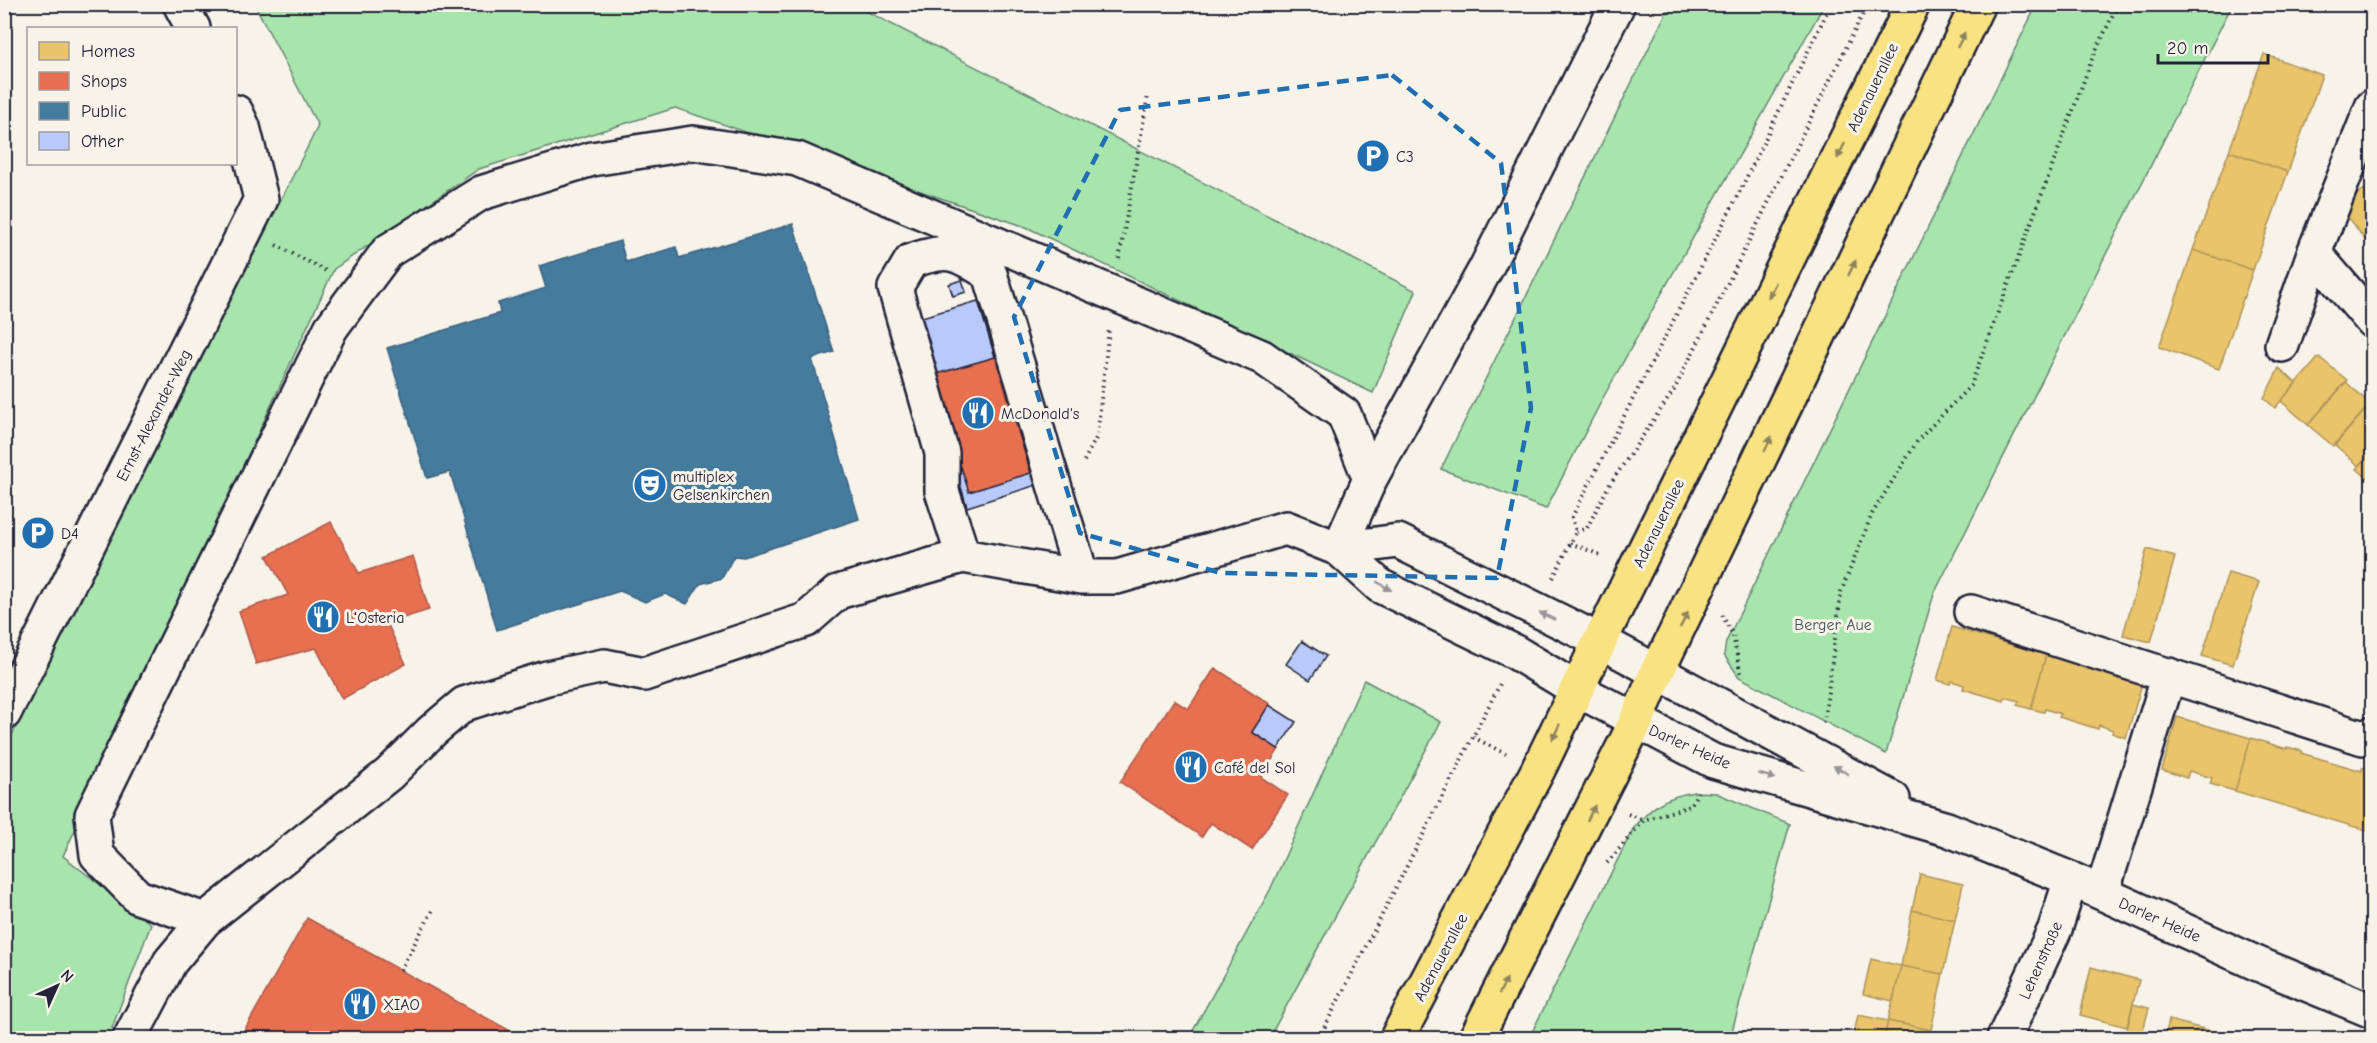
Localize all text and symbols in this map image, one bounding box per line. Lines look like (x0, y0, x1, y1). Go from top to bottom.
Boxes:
legend (27, 27, 237, 165)
scale bar (2158, 27, 2268, 65)
one-way arrow (1957, 32, 1966, 49)
text: 20 m (2167, 38, 2208, 59)
street label: Adenauerallee (1844, 40, 1902, 135)
text: Homes (81, 41, 135, 62)
text: Shops (81, 71, 127, 92)
text: Public (81, 101, 127, 122)
text: Other (81, 131, 124, 152)
parking icon: C3 (1355, 138, 1391, 174)
one-way arrow (1836, 142, 1846, 160)
place label: C3 (1396, 148, 1414, 166)
one-way arrow (1848, 260, 1857, 277)
one-way arrow (1767, 281, 1777, 298)
street label: Ernst-Alexander-Weg (113, 347, 195, 484)
restaurant icon: McDonald's (960, 395, 996, 431)
place label: McDonald's (1001, 405, 1080, 423)
one-way arrow (1764, 436, 1773, 453)
theatre icon: multiplex Gelsenkirchen (632, 467, 668, 503)
place label: multiplex Gelsenkirchen (673, 468, 770, 504)
street label: Adenauerallee (1630, 476, 1688, 571)
parking icon: D4 (20, 515, 56, 551)
place label: D4 (61, 525, 79, 543)
one-way arrow (1375, 581, 1392, 592)
restaurant icon: L'Osteria (305, 599, 341, 635)
place label: L'Osteria (346, 609, 404, 627)
one-way arrow (1538, 611, 1555, 620)
one-way arrow (1678, 611, 1688, 629)
park label: Berger Aue (1794, 616, 1872, 634)
street label: Darler Heide (1646, 721, 1733, 773)
one-way arrow (1552, 723, 1561, 740)
restaurant icon: Café del Sol (1173, 749, 1209, 785)
place label: Café del Sol (1214, 759, 1296, 777)
one-way arrow (1832, 766, 1849, 776)
one-way arrow (1758, 772, 1776, 781)
one-way arrow (1586, 804, 1596, 821)
street label: Darler Heide (2116, 894, 2203, 946)
street label: Adenauerallee (1410, 911, 1471, 1004)
street label: Lehenstraße (2016, 919, 2066, 1002)
north arrow (27, 956, 87, 1016)
text: N (57, 966, 77, 986)
one-way arrow (1498, 978, 1507, 995)
restaurant icon: XIAO (342, 986, 378, 1022)
place label: XIAO (383, 996, 420, 1014)

